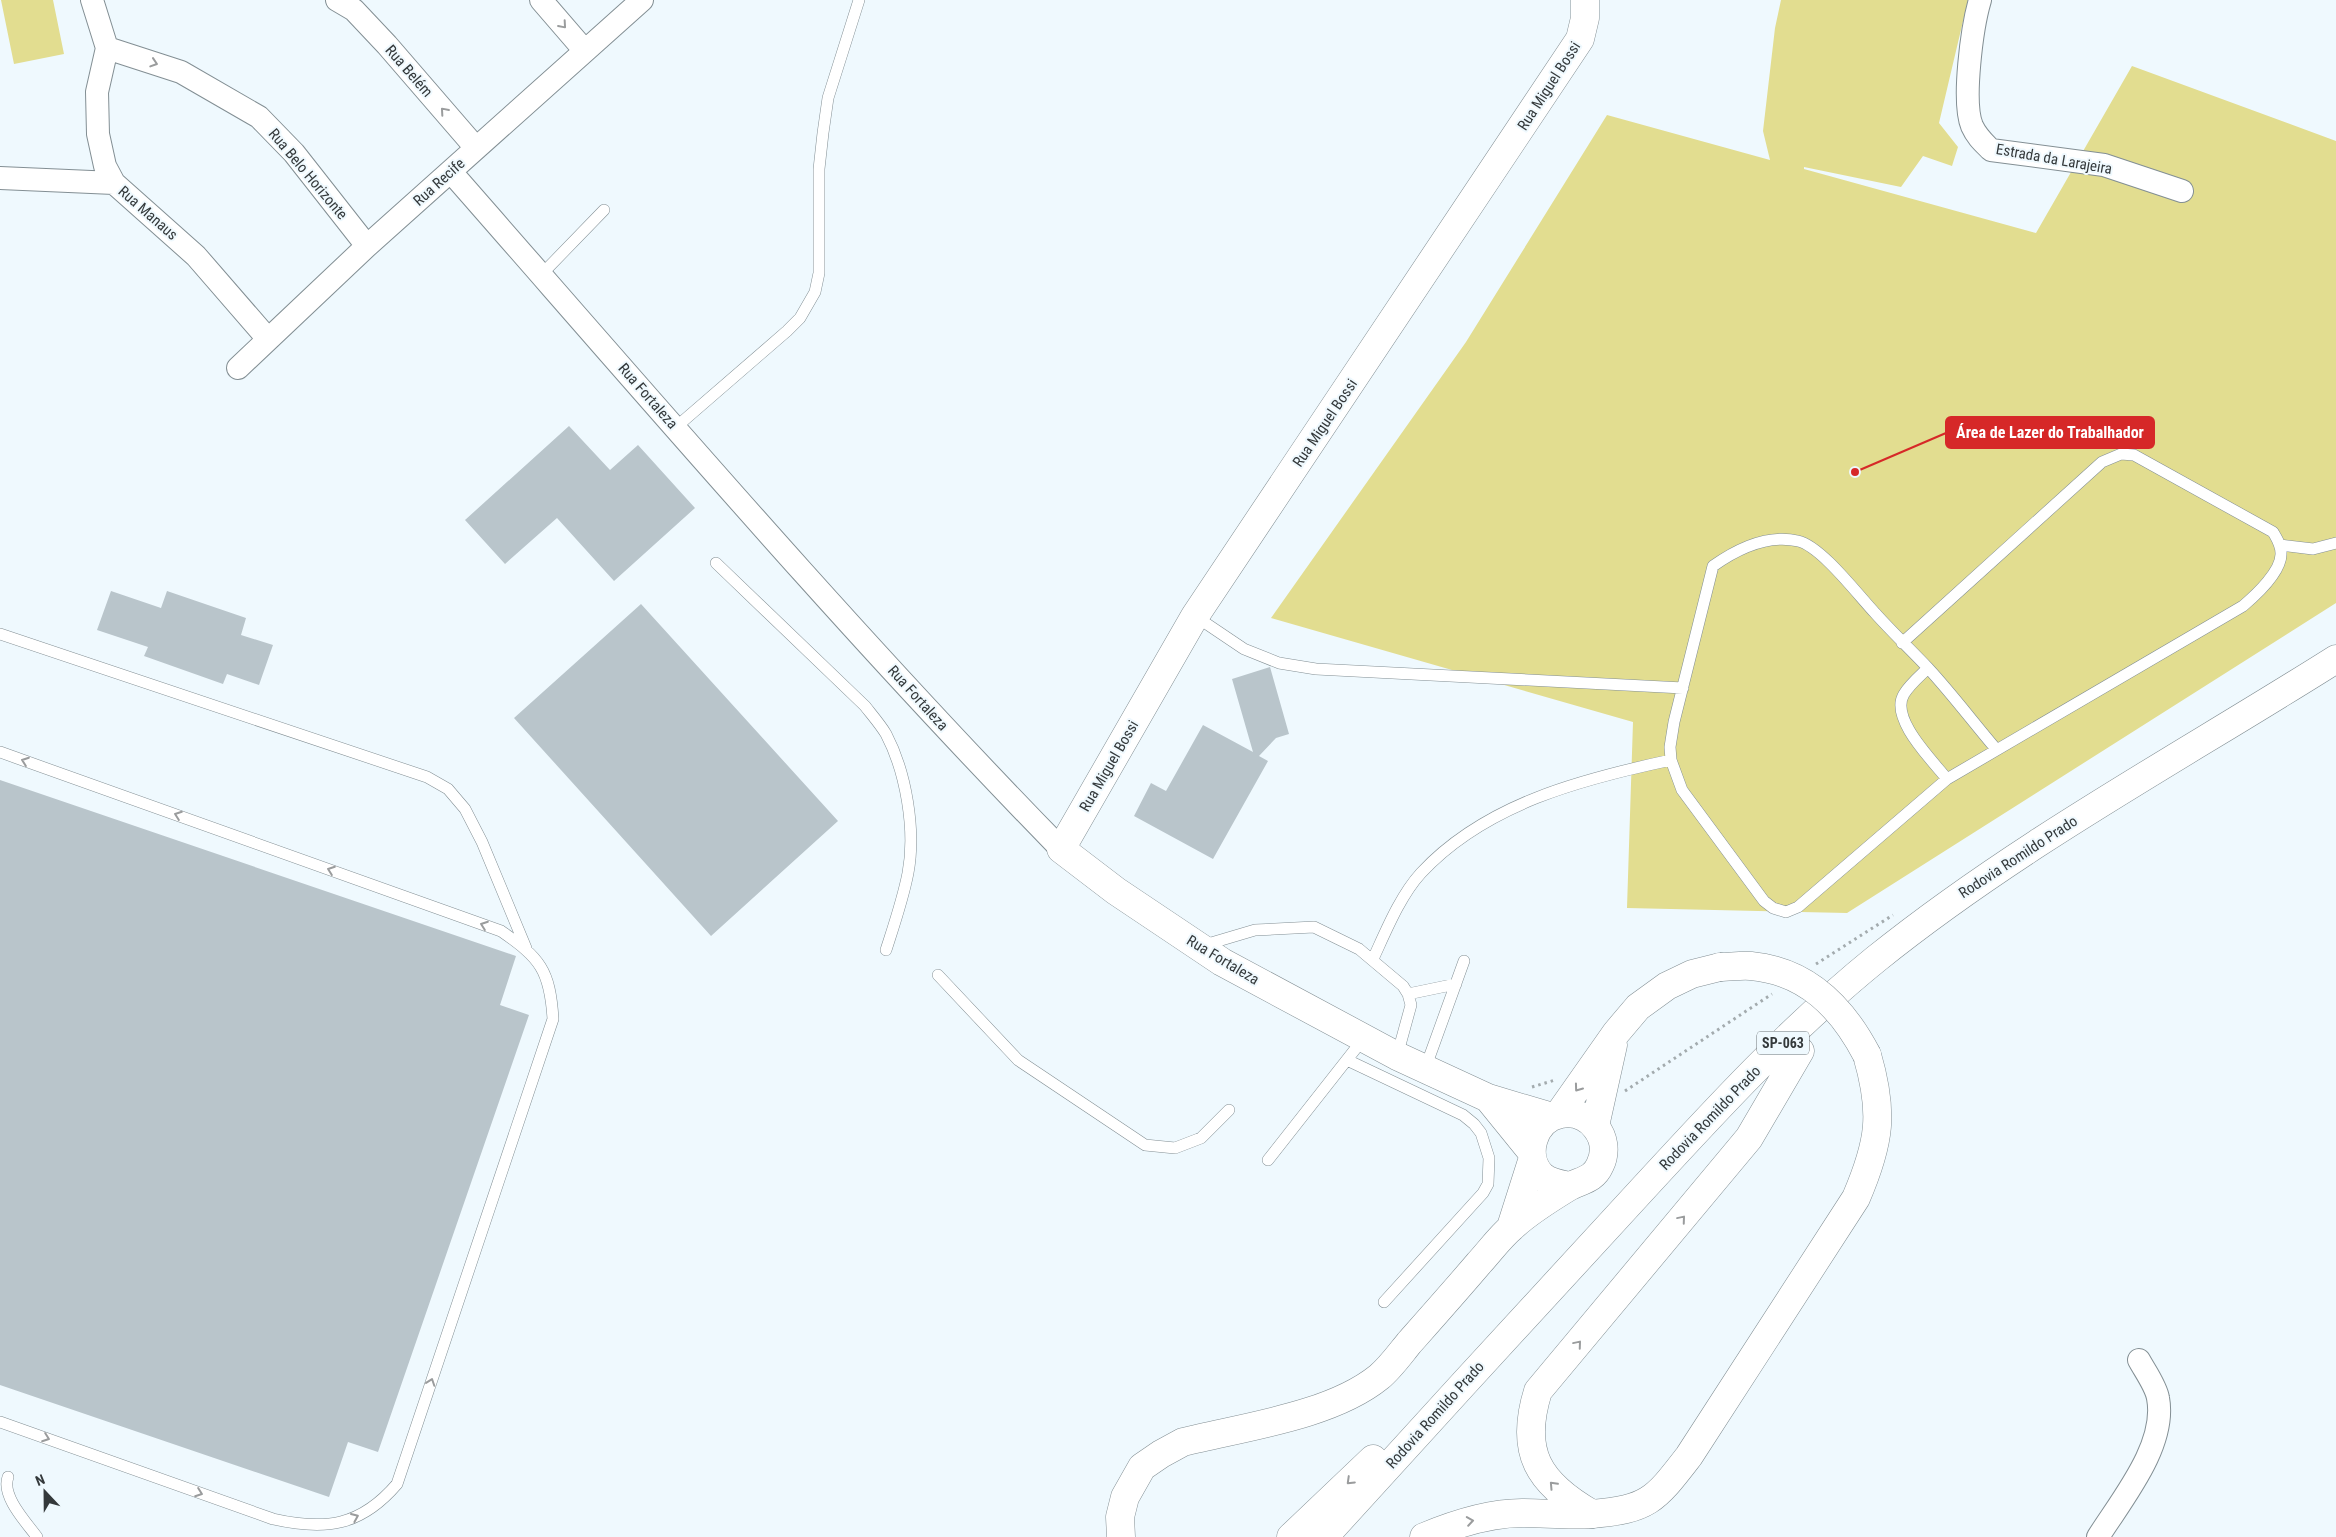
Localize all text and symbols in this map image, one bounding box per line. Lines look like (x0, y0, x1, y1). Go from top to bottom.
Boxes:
one-way arrow (557, 20, 566, 29)
street label: Rua Miguel Bossi (1514, 38, 1584, 134)
street label: Rua Belém (382, 41, 436, 101)
one-way arrow (149, 57, 157, 67)
one-way arrow (441, 108, 450, 117)
street label: Rua Belo Horizonte (265, 125, 351, 223)
street label: Estrada da Larajeira (1995, 140, 2113, 178)
street label: Rua Recife (410, 154, 468, 210)
street label: Rua Manaus (115, 182, 182, 244)
street label: Rua Fortaleza (615, 359, 681, 433)
street label: Rua Miguel Bossi (1289, 376, 1361, 470)
callout: Área de Lazer do Trabalhador (1946, 417, 2154, 448)
text: Área de Lazer do Trabalhador (1956, 423, 2144, 442)
street label: Rua Fortaleza (884, 662, 952, 734)
street label: Rua Miguel Bossi (1076, 717, 1142, 815)
one-way arrow (21, 756, 29, 766)
one-way arrow (174, 811, 182, 821)
street label: Rodovia Romildo Prado (1955, 812, 2081, 902)
one-way arrow (327, 866, 335, 876)
one-way arrow (480, 921, 489, 931)
street label: Rua Fortaleza (1184, 931, 1262, 989)
road number: SP-063 (1757, 1032, 1809, 1054)
street label: Rodovia Romildo Prado (1656, 1062, 1764, 1174)
one-way arrow (1575, 1082, 1584, 1092)
one-way arrow (1676, 1216, 1685, 1225)
one-way arrow (1572, 1341, 1581, 1350)
street label: Rodovia Romildo Prado (1382, 1358, 1488, 1472)
one-way arrow (426, 1378, 436, 1386)
one-way arrow (41, 1433, 50, 1443)
north arrow (20, 1467, 70, 1517)
text: N (33, 1471, 47, 1489)
one-way arrow (1346, 1475, 1355, 1484)
one-way arrow (1549, 1482, 1558, 1491)
one-way arrow (194, 1487, 203, 1497)
one-way arrow (350, 1512, 359, 1523)
one-way arrow (1467, 1516, 1475, 1527)

